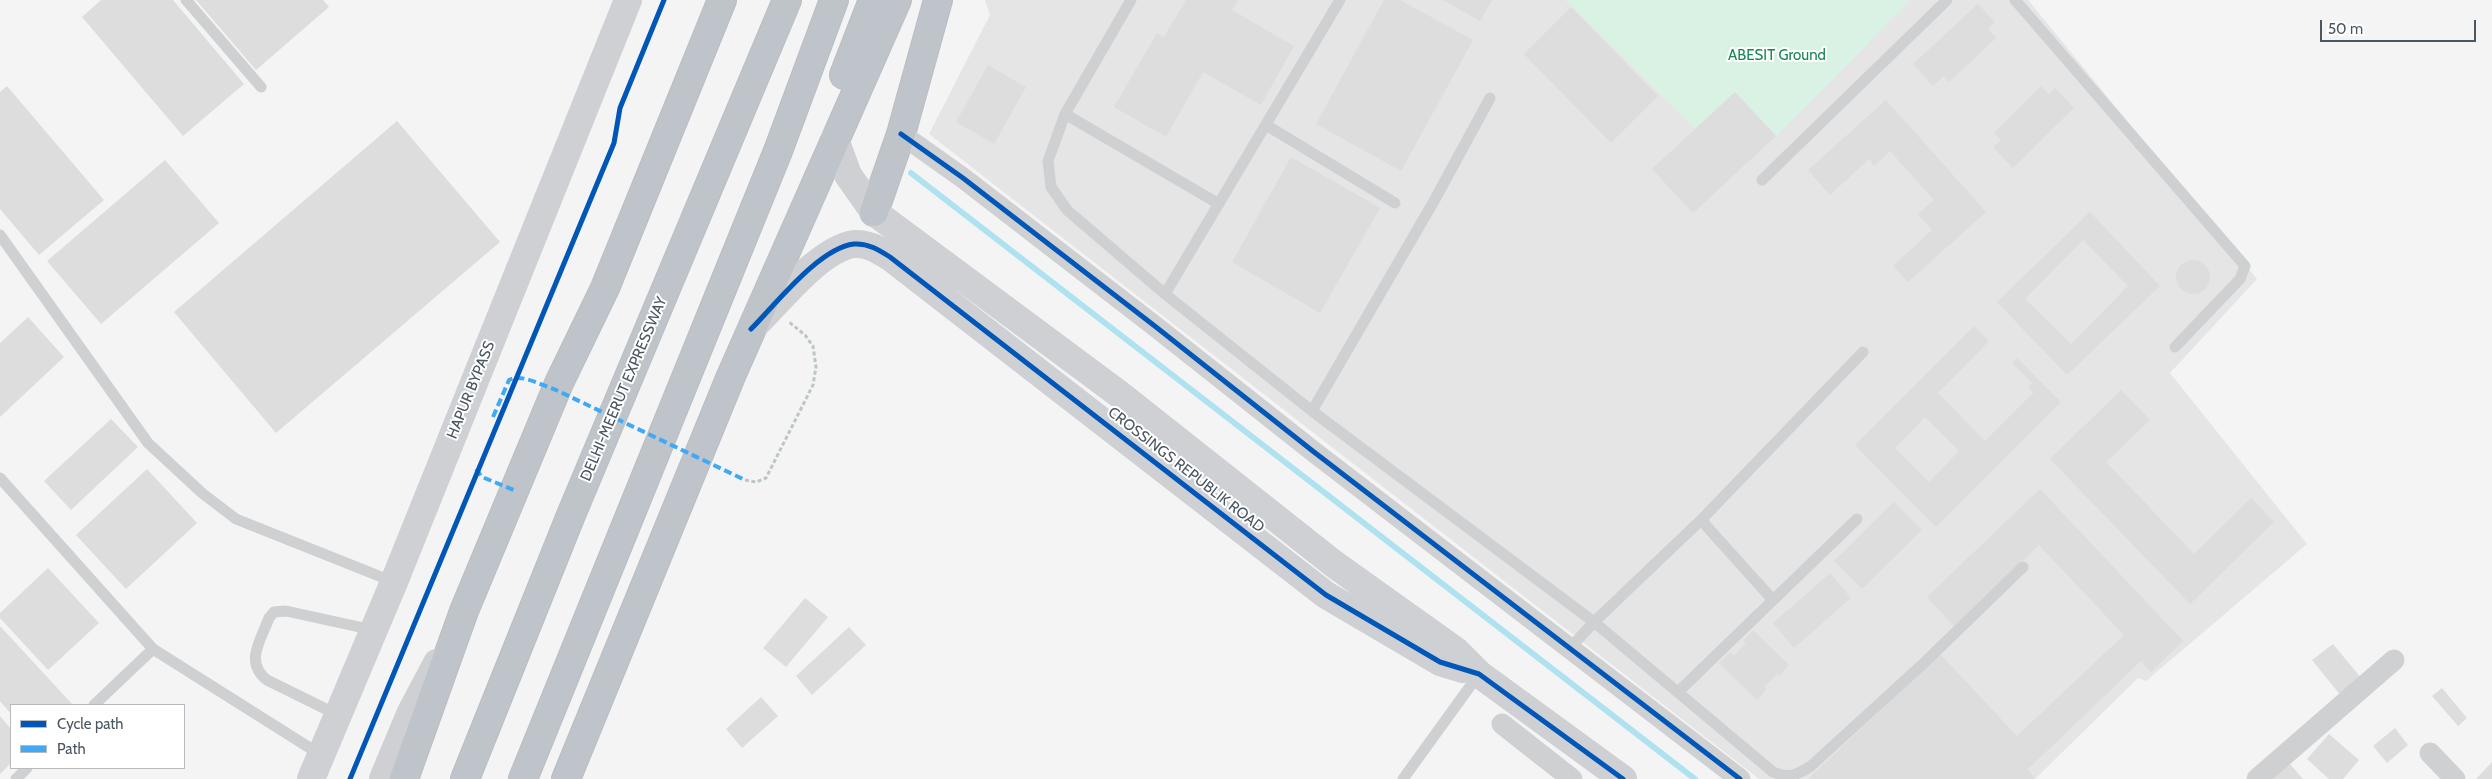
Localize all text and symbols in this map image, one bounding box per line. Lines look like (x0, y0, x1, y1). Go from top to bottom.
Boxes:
scale bar (2322, 10, 2478, 42)
text: 50 m (2328, 20, 2363, 38)
park label: ABESIT Ground (1728, 47, 1826, 65)
street label: DELHI-MEERUT EXPRESSWAY (577, 294, 671, 484)
street label: HAPUR BYPASS (443, 339, 499, 441)
street label: CROSSINGS REPUBLIK ROAD (1104, 403, 1268, 537)
legend (10, 704, 185, 769)
text: Cycle path (57, 715, 123, 733)
text: Path (57, 740, 86, 758)

